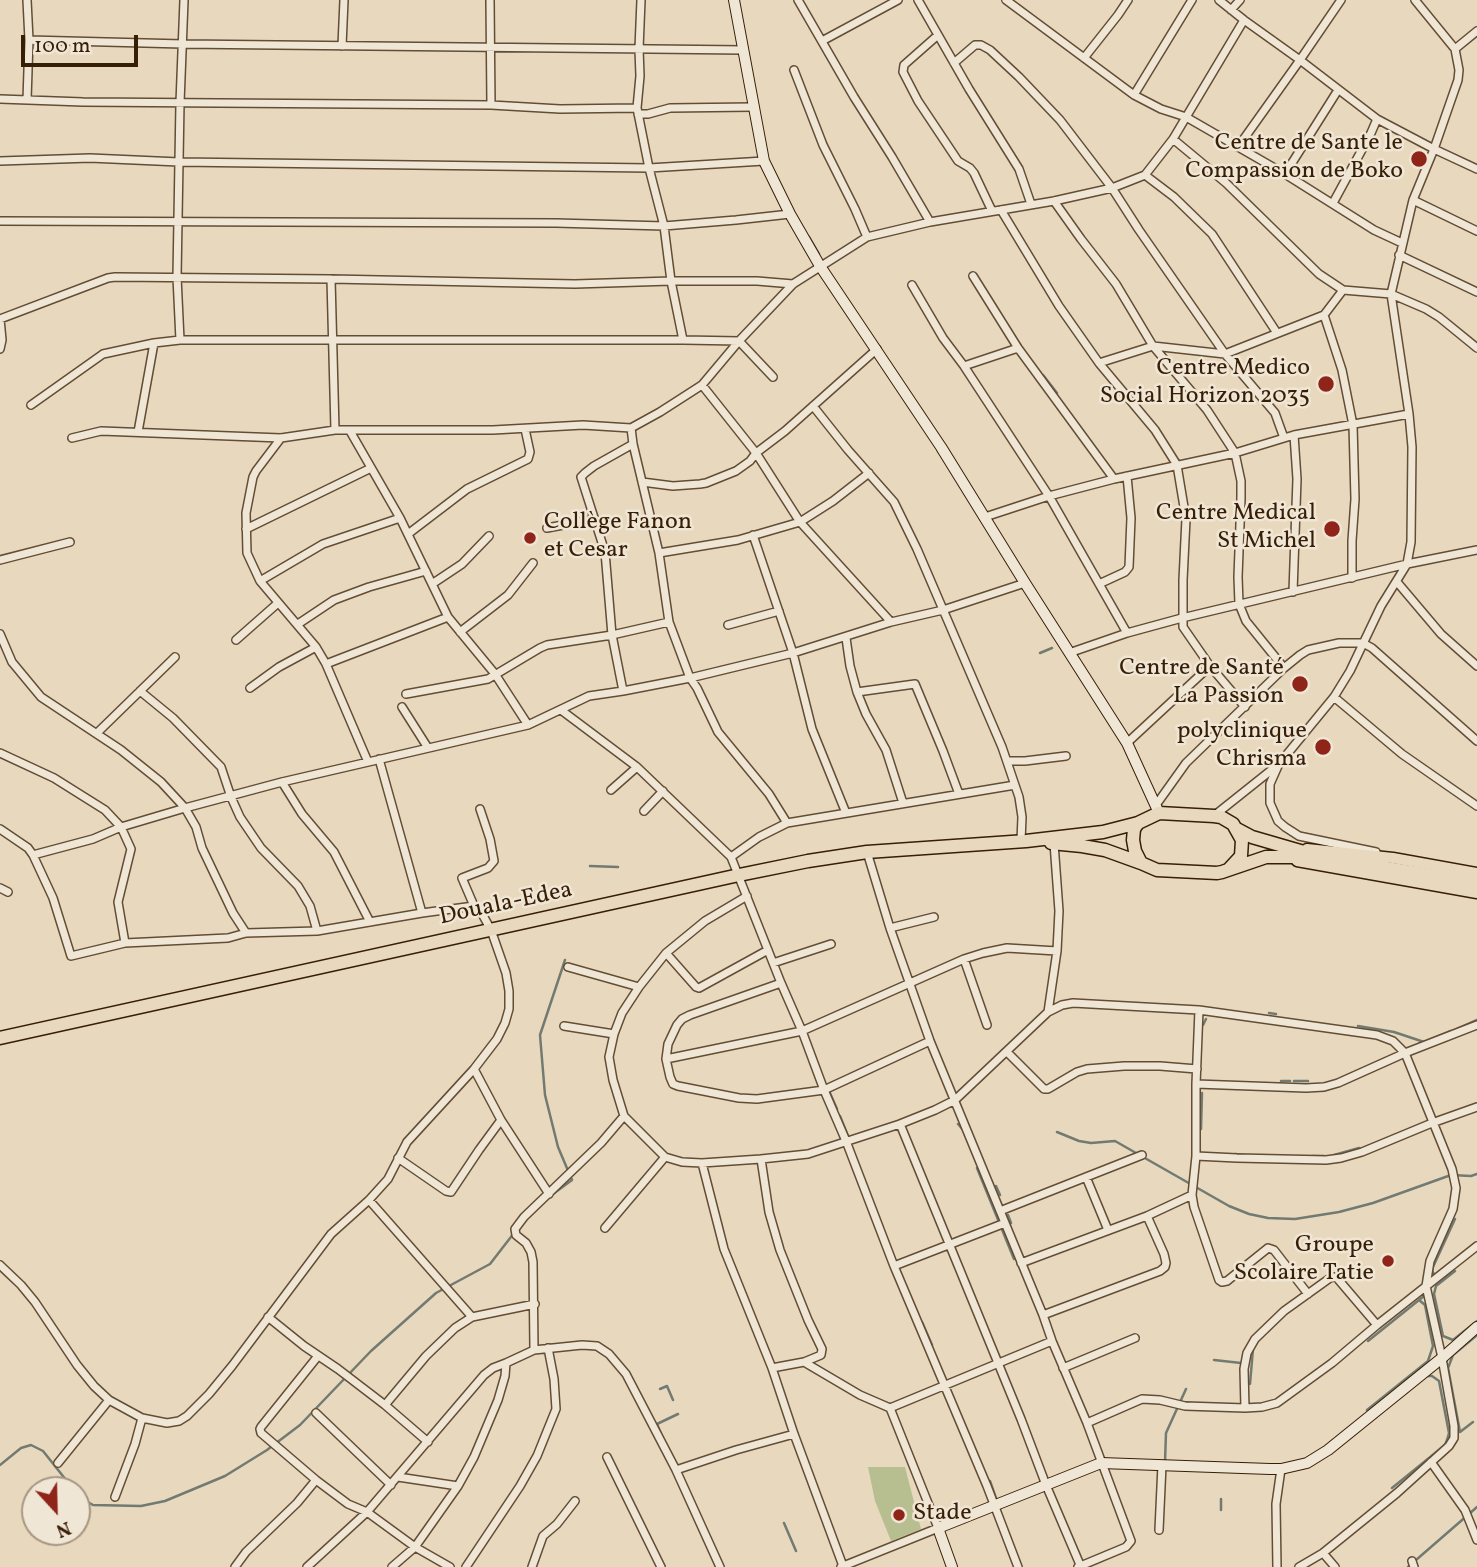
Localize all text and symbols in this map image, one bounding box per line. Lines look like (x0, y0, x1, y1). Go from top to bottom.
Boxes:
scale bar (24, 21, 142, 65)
text: 100 m (34, 32, 91, 61)
place label: Centre de Sante le Compassion de Boko (1185, 131, 1403, 187)
marker: Centre de Sante le Compassion de Boko (1409, 149, 1429, 169)
place label: Centre Medico Social Horizon 2035 (1100, 356, 1310, 412)
marker: Centre Medico Social Horizon 2035 (1316, 374, 1336, 394)
place label: Centre Medical St Michel (1156, 501, 1316, 557)
place label: Collège Fanon et Cesar (544, 510, 692, 566)
marker: Centre Medical St Michel (1322, 519, 1342, 539)
marker: Collège Fanon et Cesar (522, 530, 538, 546)
place label: Centre de Santé La Passion (1119, 656, 1284, 712)
marker: Centre de Santé La Passion (1290, 674, 1310, 694)
place label: polyclinique Chrisma (1177, 719, 1307, 775)
marker: polyclinique Chrisma (1313, 737, 1333, 757)
street label: Douala-Edea (437, 877, 575, 933)
place label: Groupe Scolaire Tatie (1234, 1233, 1374, 1289)
marker: Groupe Scolaire Tatie (1380, 1253, 1396, 1269)
north arrow (21, 1476, 91, 1546)
place label: Stade (913, 1501, 972, 1529)
marker: Stade (891, 1507, 907, 1523)
text: N (52, 1514, 74, 1543)

